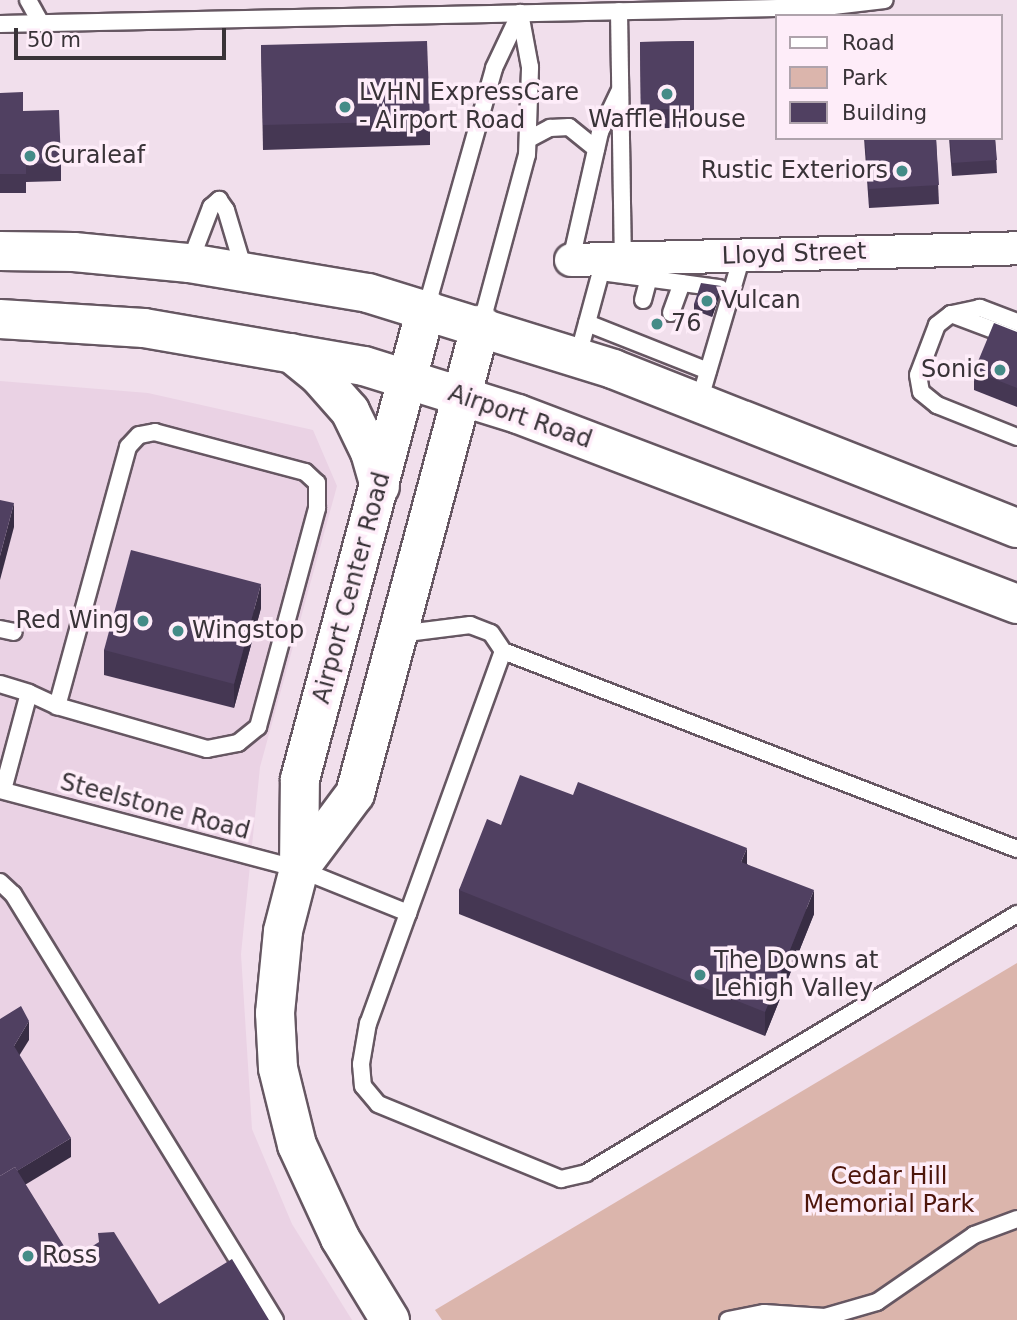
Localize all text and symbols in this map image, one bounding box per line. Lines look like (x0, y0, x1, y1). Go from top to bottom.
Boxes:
scale bar (18, 14, 229, 58)
legend (776, 14, 1003, 140)
text: 50 m (27, 28, 81, 52)
text: Road (842, 31, 895, 55)
text: Park (842, 66, 887, 90)
place label: LVHN ExpressCare - Airport Road (359, 79, 579, 135)
marker: Waffle House (659, 86, 675, 102)
marker: LVHN ExpressCare - Airport Road (337, 99, 353, 115)
text: Building (842, 101, 927, 125)
place label: Waffle House (588, 106, 746, 134)
place label: Curaleaf (44, 142, 145, 170)
marker: Curaleaf (22, 148, 38, 164)
place label: Rustic Exteriors (701, 157, 888, 185)
marker: Rustic Exteriors (894, 163, 910, 179)
street label: Lloyd Street (721, 237, 867, 271)
place label: Vulcan (721, 287, 801, 315)
marker: Vulcan (699, 293, 715, 309)
place label: 76 (671, 310, 702, 338)
marker: 76 (649, 316, 665, 332)
place label: Sonic (921, 356, 986, 384)
marker: Sonic (992, 362, 1008, 378)
street label: Airport Road (444, 379, 596, 455)
street label: Airport Center Road (307, 469, 397, 707)
place label: Red Wing (15, 607, 129, 635)
marker: Red Wing (135, 613, 151, 629)
place label: Wingstop (192, 617, 304, 645)
marker: Wingstop (170, 623, 186, 639)
street label: Steelstone Road (57, 768, 253, 846)
place label: The Downs at Lehigh Valley (714, 947, 879, 1003)
marker: The Downs at Lehigh Valley (692, 967, 708, 983)
park label: Cedar Hill Memorial Park (804, 1163, 974, 1219)
place label: Ross (42, 1242, 97, 1270)
marker: Ross (20, 1248, 36, 1264)

